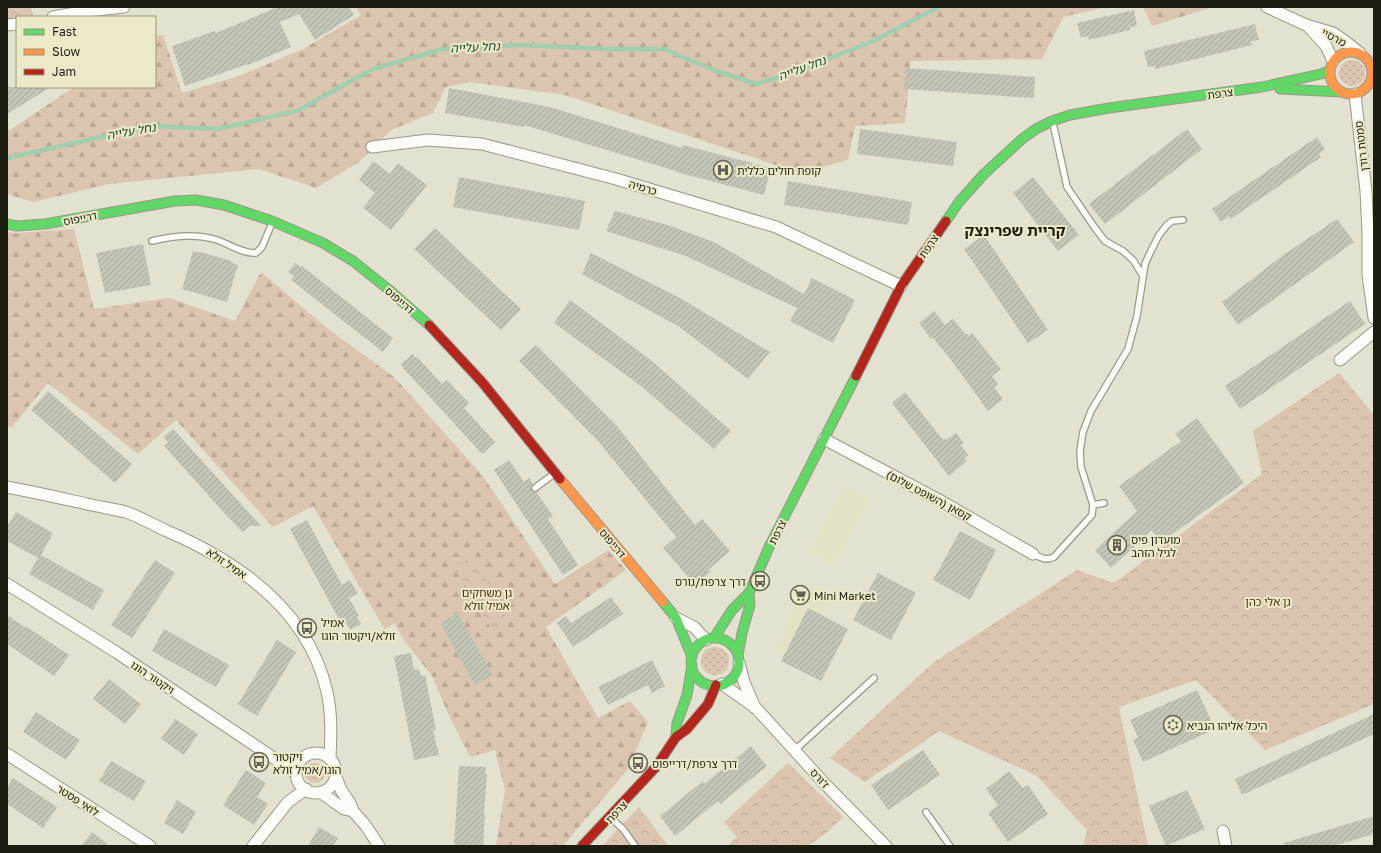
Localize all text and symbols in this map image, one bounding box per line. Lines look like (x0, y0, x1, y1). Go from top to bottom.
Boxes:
legend (16, 16, 156, 88)
text: Fast (52, 24, 77, 39)
street label: מרסיי (1319, 25, 1349, 49)
water label: נחל עלייה (450, 38, 502, 56)
text: Slow (52, 44, 80, 59)
water label: נחל עלייה (776, 52, 829, 84)
text: Jam (52, 64, 76, 79)
street label: צרפת (1206, 85, 1234, 101)
water label: נחל עלייה (105, 119, 158, 143)
street label: סמטת רודן (1351, 120, 1371, 172)
hospital icon: קופת חולים כללית (712, 159, 734, 181)
place label: קופת חולים כללית (737, 164, 821, 177)
street label: כרמיה (627, 177, 659, 197)
street label: דרייפוס (62, 208, 98, 228)
district label: קריית שפרינצק (964, 221, 1066, 239)
street label: צרפת (915, 232, 941, 260)
street label: דרייפוס (383, 284, 417, 316)
street label: קסאן (השופט שלום) (884, 467, 974, 523)
street label: צרפת (765, 518, 789, 546)
street label: דרייפוס (597, 526, 629, 560)
place label: מועדון פיס לגיל הזהב (1131, 533, 1181, 559)
building icon: מועדון פיס לגיל הזהב (1106, 534, 1128, 556)
street label: אמיל זולא (204, 545, 250, 581)
bus stop icon: דרך צרפת/גורס (749, 570, 771, 592)
place label: דרך צרפת/גורס (675, 575, 746, 588)
supermarket icon: Mini Market (789, 584, 811, 606)
park label: גן משחקים אמיל זולא (462, 586, 512, 612)
place label: Mini Market (814, 589, 876, 602)
park label: גן אלי כהן (1245, 595, 1291, 608)
place label: אמיל זולא/ויקטור הוגו (321, 616, 396, 642)
bus stop icon: אמיל זולא/ויקטור הוגו (296, 617, 318, 639)
street label: ויקטור הוגו (129, 658, 177, 696)
synagogue icon: היכל אליהו הנביא (1162, 714, 1184, 736)
place label: היכל אליהו הנביא (1187, 719, 1267, 732)
place label: ויקטור הוגו/אמיל זולא (273, 750, 342, 776)
bus stop icon: ויקטור הוגו/אמיל זולא (248, 751, 270, 773)
bus stop icon: דרך צרפת/דרייפוס (627, 752, 649, 774)
place label: דרך צרפת/דרייפוס (652, 757, 738, 770)
street label: ז'ורס (808, 766, 832, 791)
street label: לואי פסטר (54, 781, 102, 819)
street label: צרפת (602, 798, 630, 826)

